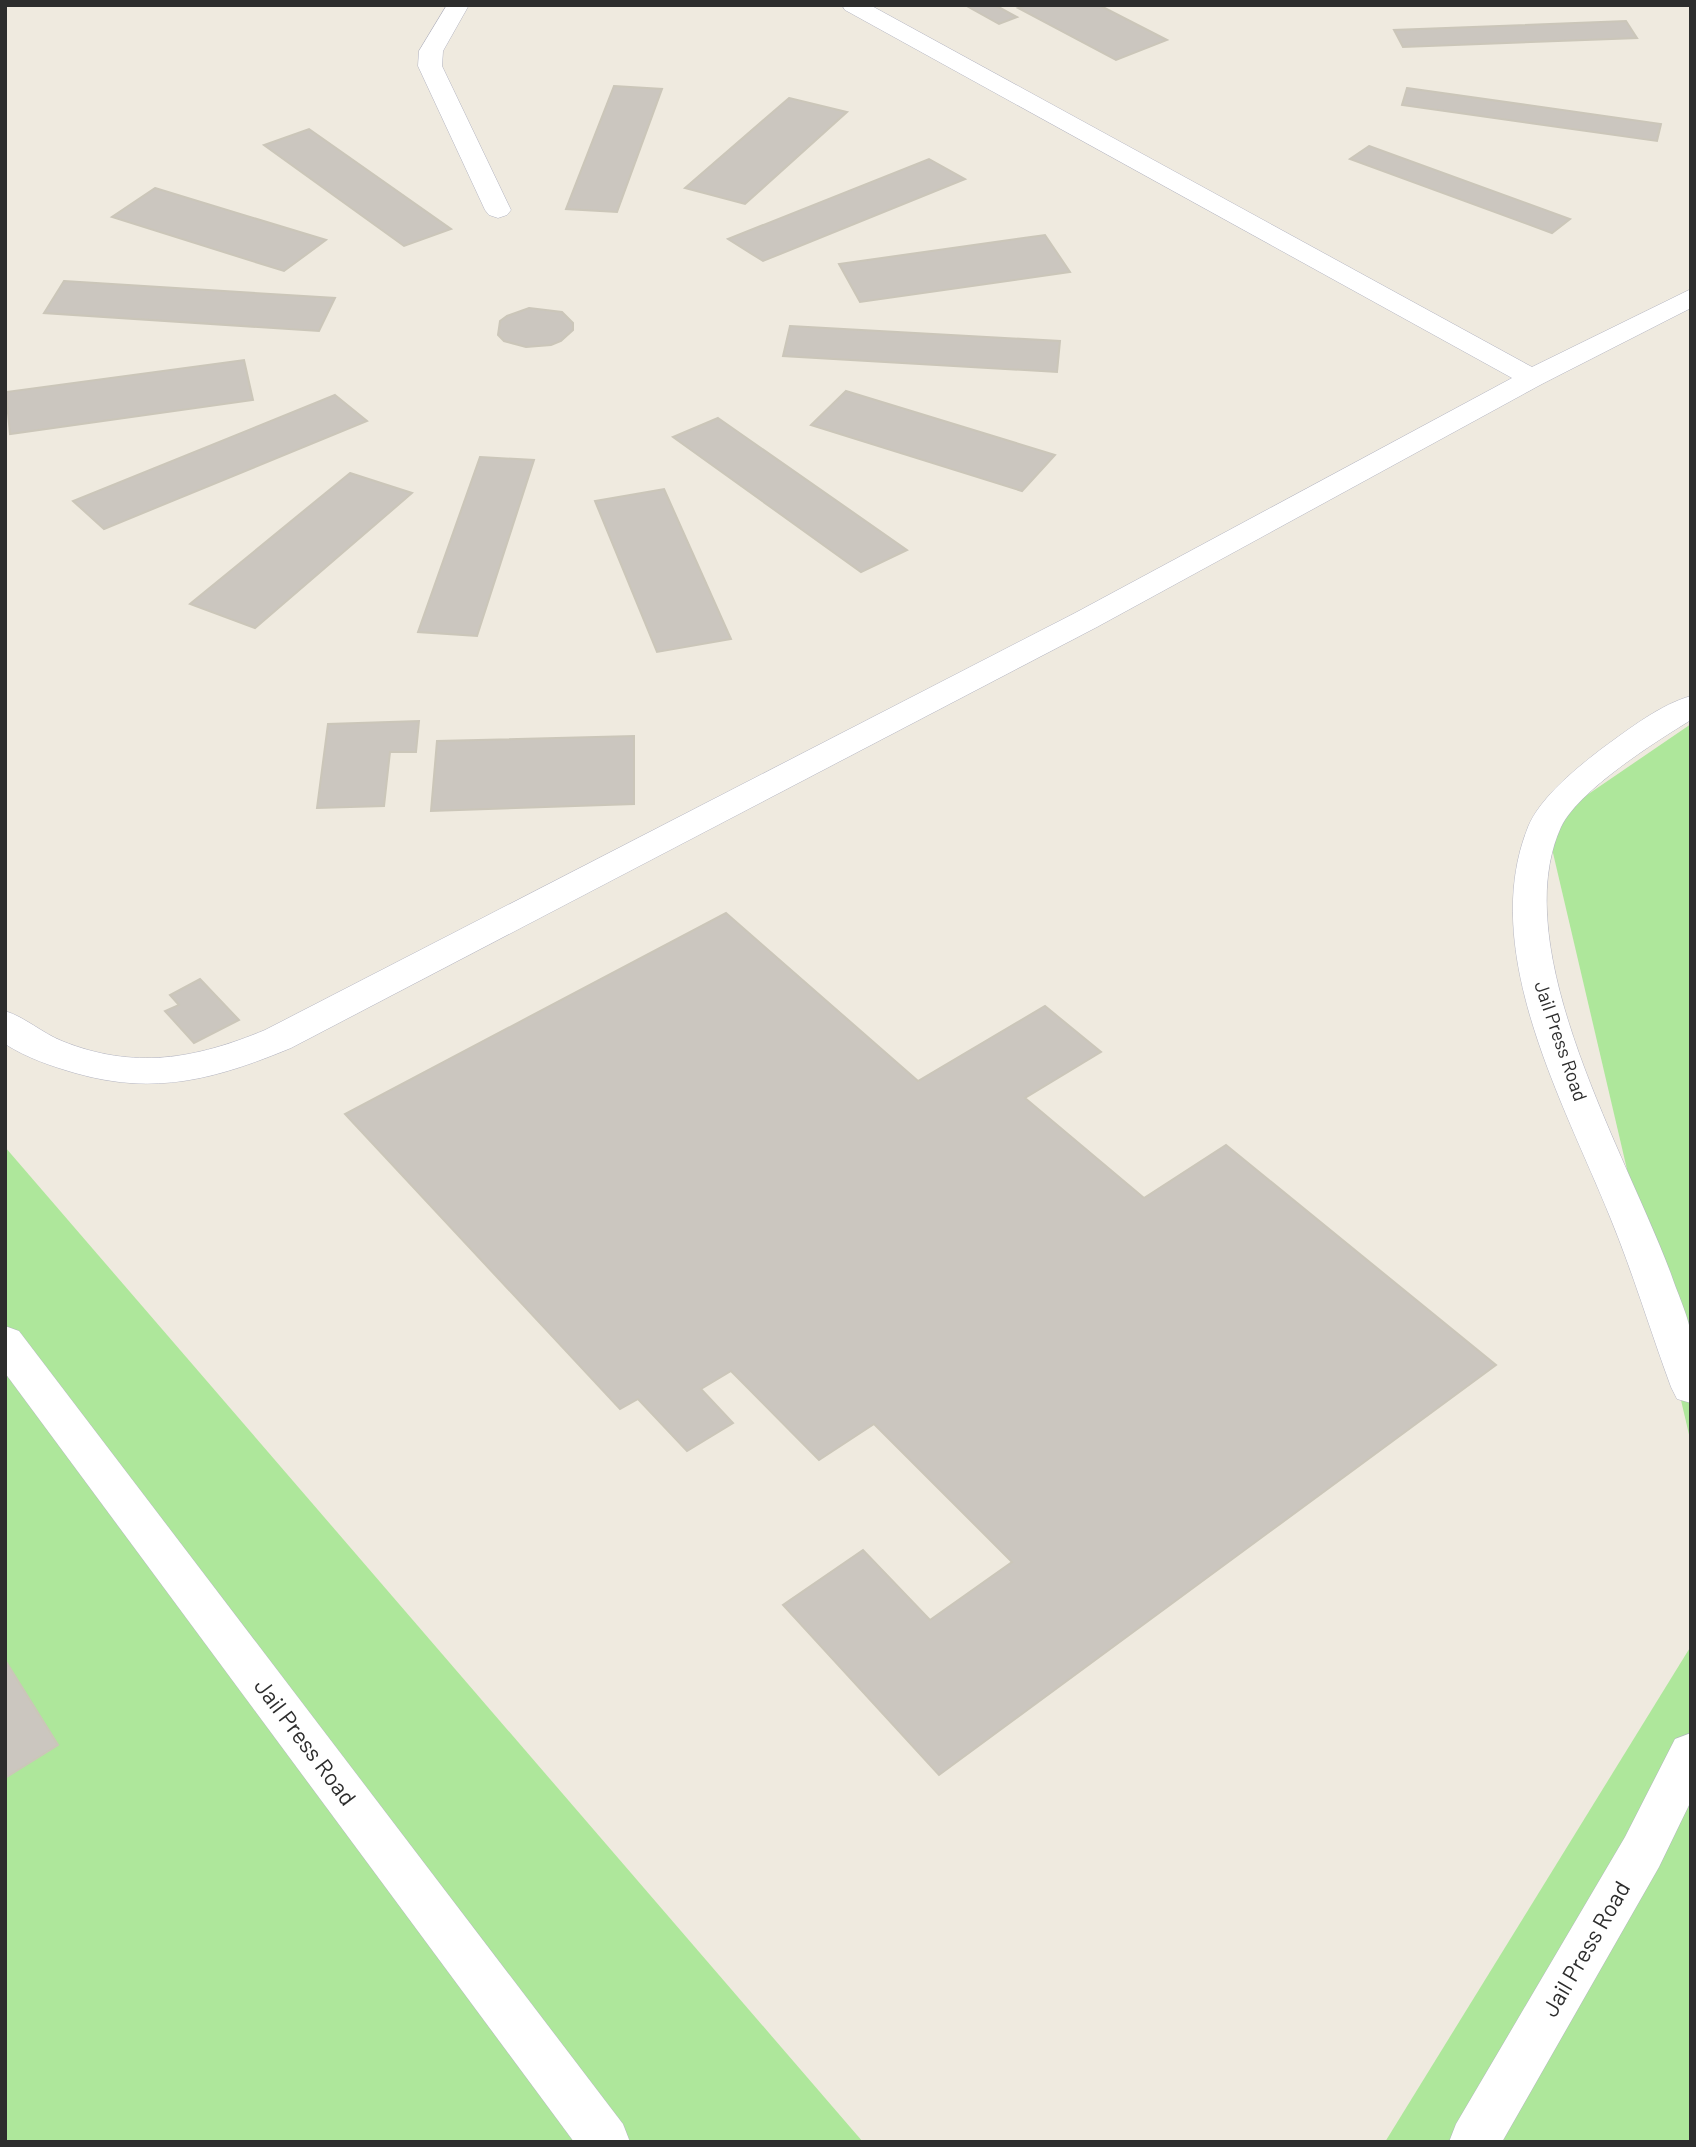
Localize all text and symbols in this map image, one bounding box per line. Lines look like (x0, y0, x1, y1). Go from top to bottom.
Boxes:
street label: Jail Press Road (1530, 978, 1593, 1104)
street label: Jail Press Road (249, 1672, 363, 1811)
street label: Jail Press Road (1535, 1876, 1635, 2021)

